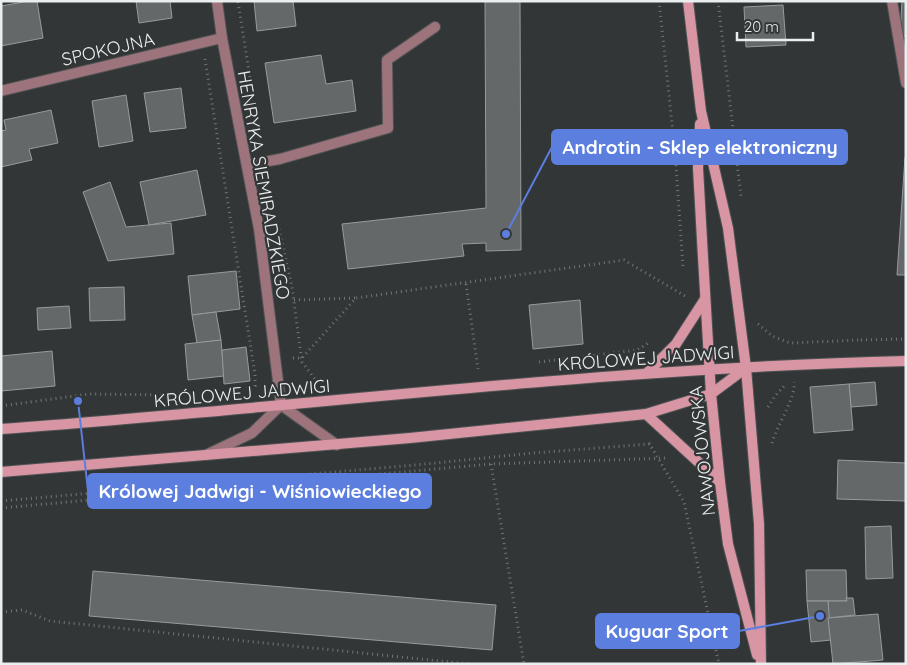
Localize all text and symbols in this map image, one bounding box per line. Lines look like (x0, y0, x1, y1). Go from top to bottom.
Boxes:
scale bar (737, 10, 813, 42)
text: 20 m (744, 17, 779, 36)
street label: SPOKOJNA (59, 27, 157, 71)
street label: HENRYKA SIEMIRADZKIEGO (233, 69, 295, 301)
callout: Androtin - Sklep elektroniczny (552, 130, 847, 164)
text: Androtin - Sklep elektroniczny (562, 135, 838, 159)
street label: KRÓLOWEJ JADWIGI (557, 340, 735, 376)
street label: KRÓLOWEJ JADWIGI (153, 374, 331, 412)
street label: NAWOJOWSKA (684, 385, 720, 517)
callout: Królowej Jadwigi - Wiśniowieckiego (88, 474, 431, 508)
text: Królowej Jadwigi - Wiśniowieckiego (98, 479, 422, 503)
callout: Kuguar Sport (596, 614, 739, 648)
text: Kuguar Sport (606, 619, 728, 643)

